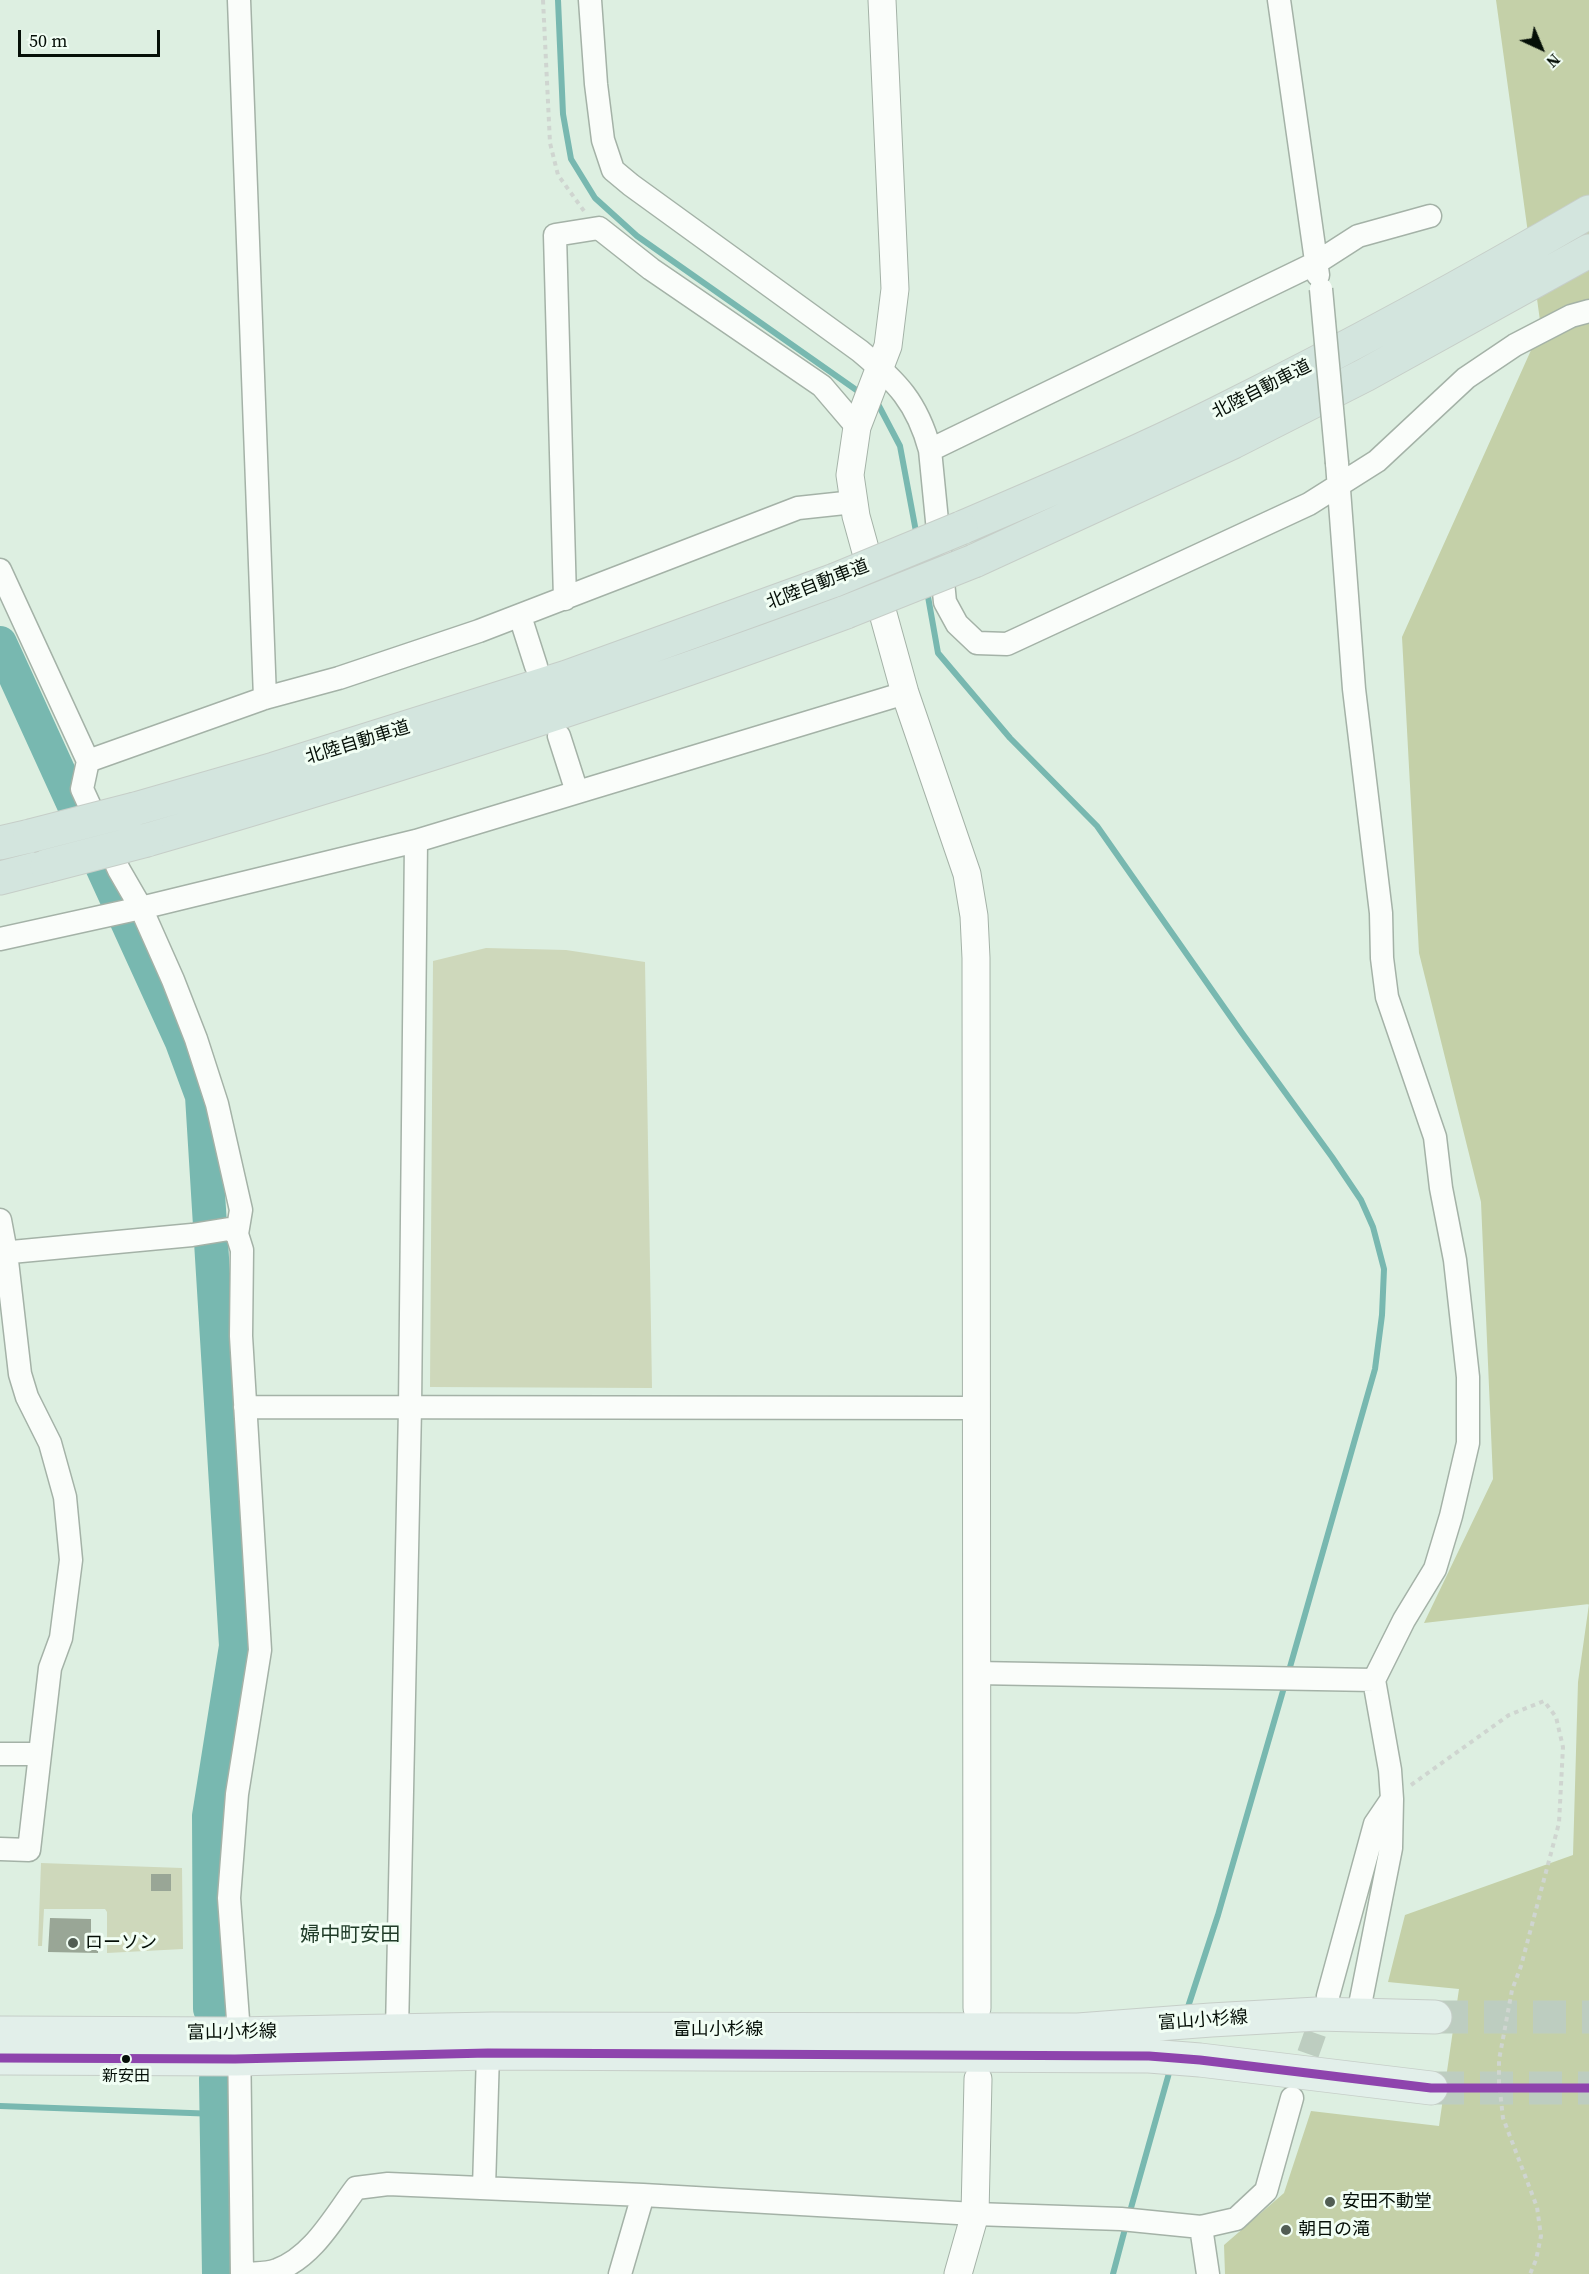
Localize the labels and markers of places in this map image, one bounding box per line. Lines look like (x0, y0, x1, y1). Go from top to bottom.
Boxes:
place label: ローソン (85, 1932, 157, 1954)
marker: ローソン (66, 1936, 80, 1950)
marker: 新安田 (120, 2053, 132, 2065)
place label: 新安田 (102, 2067, 150, 2087)
place label: 安田不動堂 (1342, 2191, 1432, 2213)
marker: 安田不動堂 (1323, 2195, 1337, 2209)
place label: 朝日の滝 (1298, 2219, 1370, 2241)
marker: 朝日の滝 (1279, 2223, 1293, 2237)

